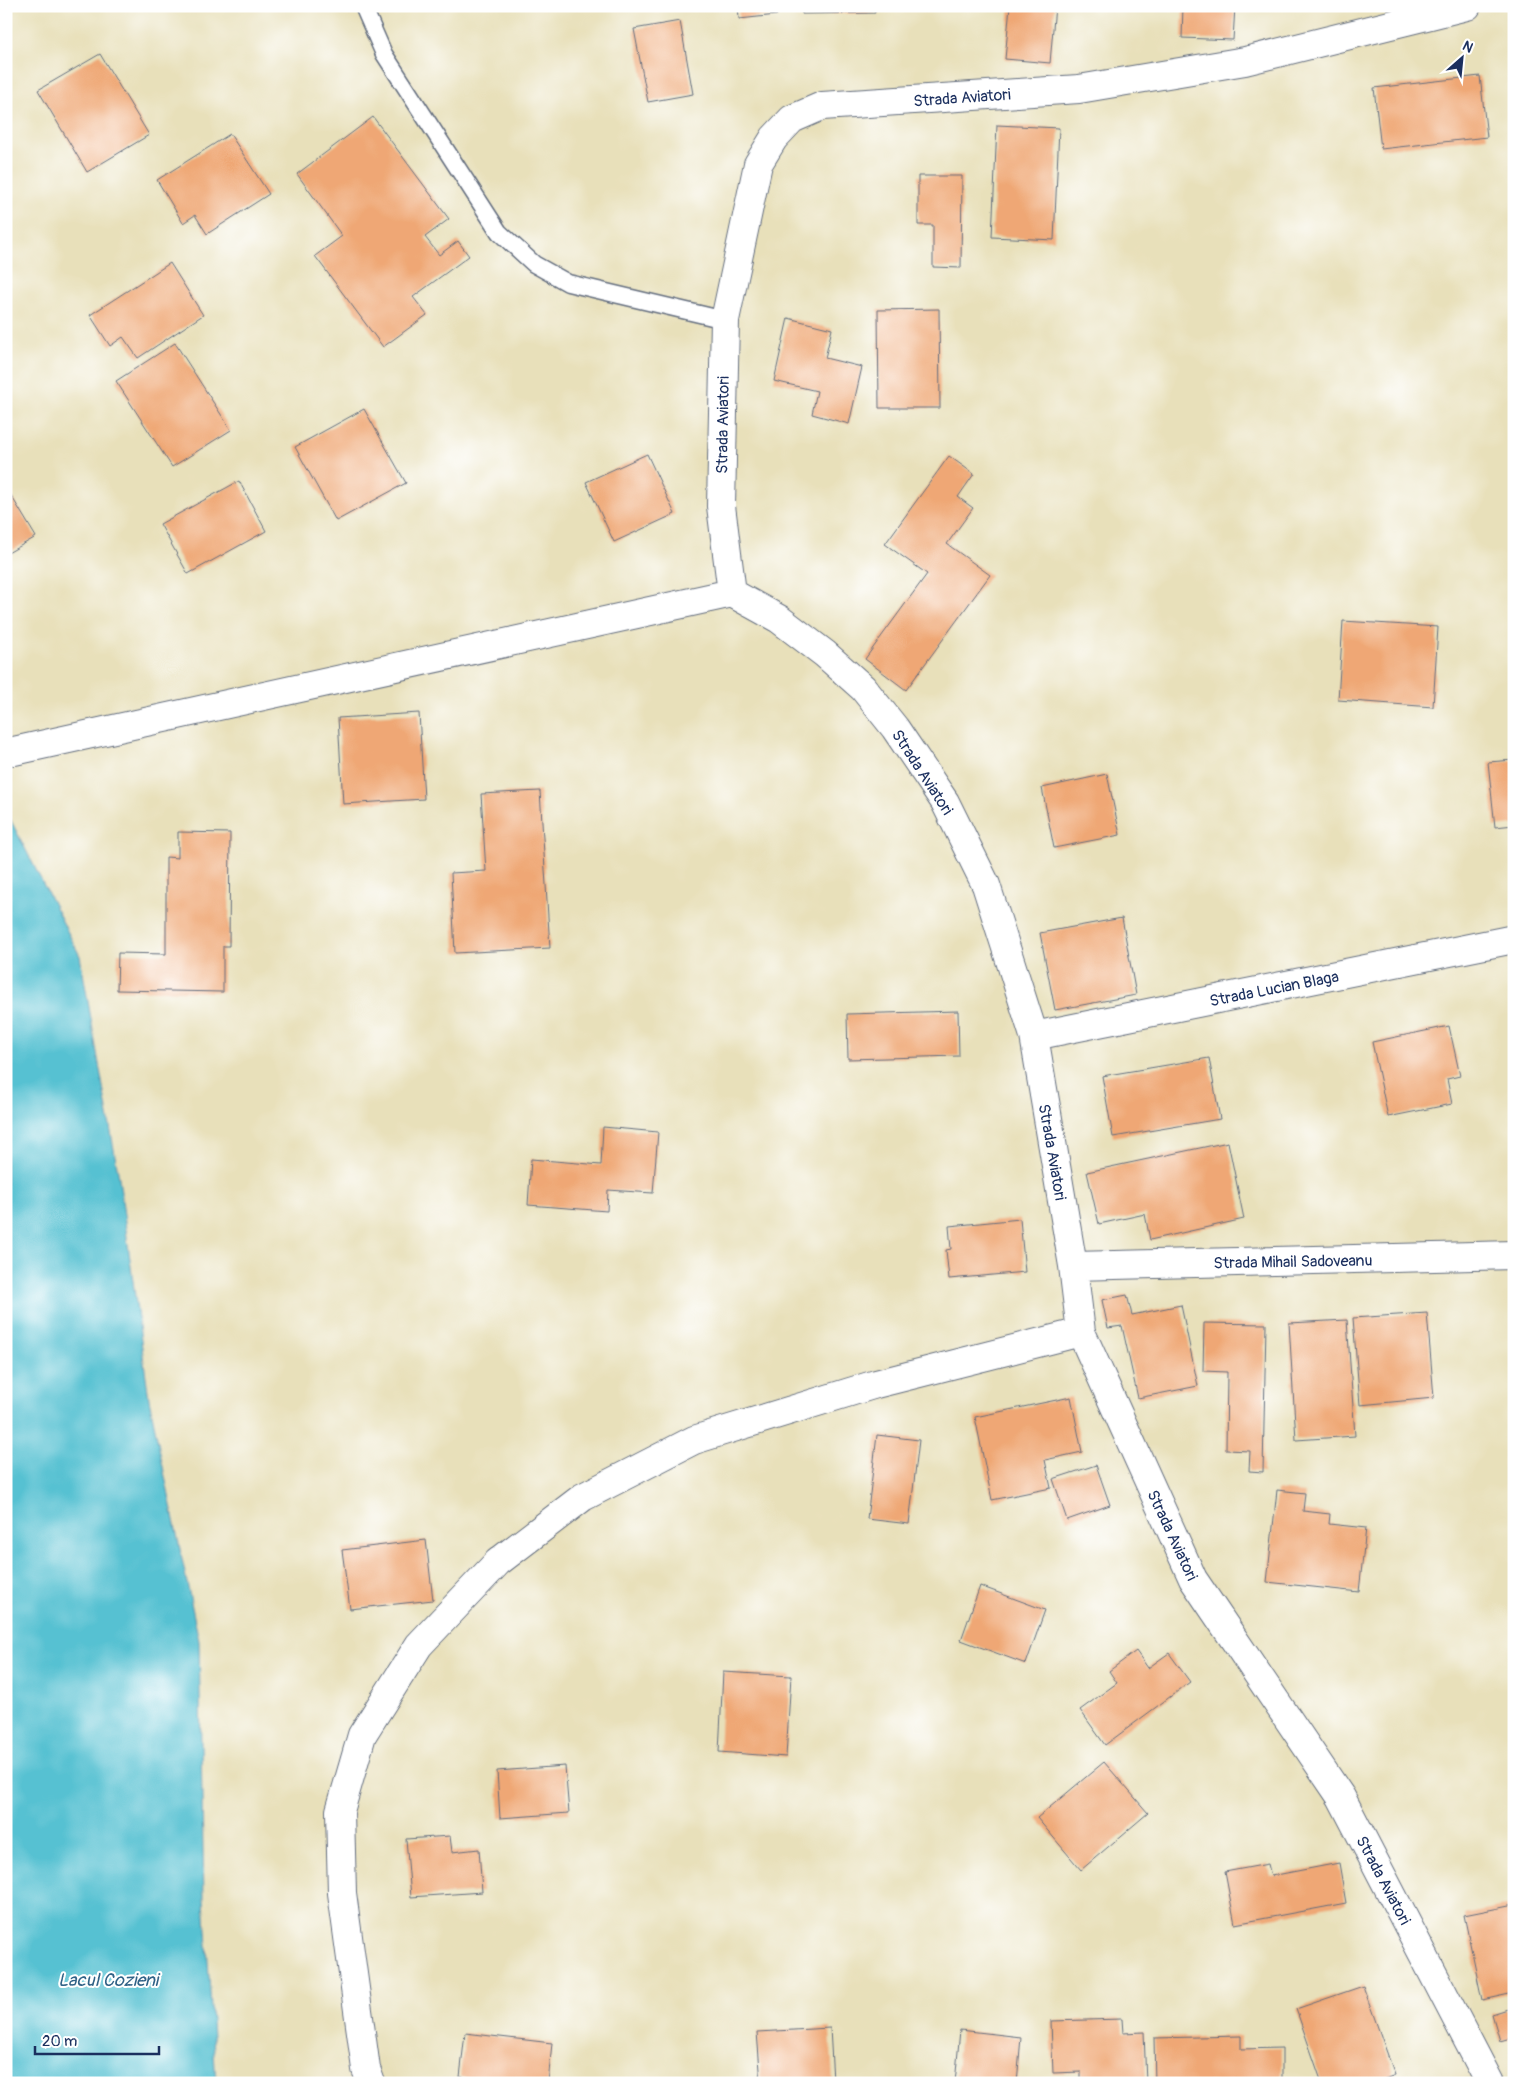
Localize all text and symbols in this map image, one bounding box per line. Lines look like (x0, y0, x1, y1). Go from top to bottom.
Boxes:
north arrow (1438, 32, 1488, 82)
text: N (1460, 37, 1476, 57)
street label: Strada Aviatori (913, 85, 1012, 111)
street label: Strada Aviatori (712, 376, 734, 474)
street label: Strada Aviatori (887, 726, 957, 819)
street label: Strada Lucian Blaga (1208, 967, 1340, 1011)
street label: Strada Aviatori (1034, 1102, 1070, 1202)
street label: Strada Mihail Sadoveanu (1213, 1251, 1373, 1273)
street label: Strada Aviatori (1142, 1487, 1202, 1584)
street label: Strada Aviatori (1351, 1833, 1415, 1928)
water label: Lacul Cozieni (58, 1969, 161, 1992)
scale bar (35, 2024, 159, 2056)
text: 20 m (42, 2032, 77, 2051)

